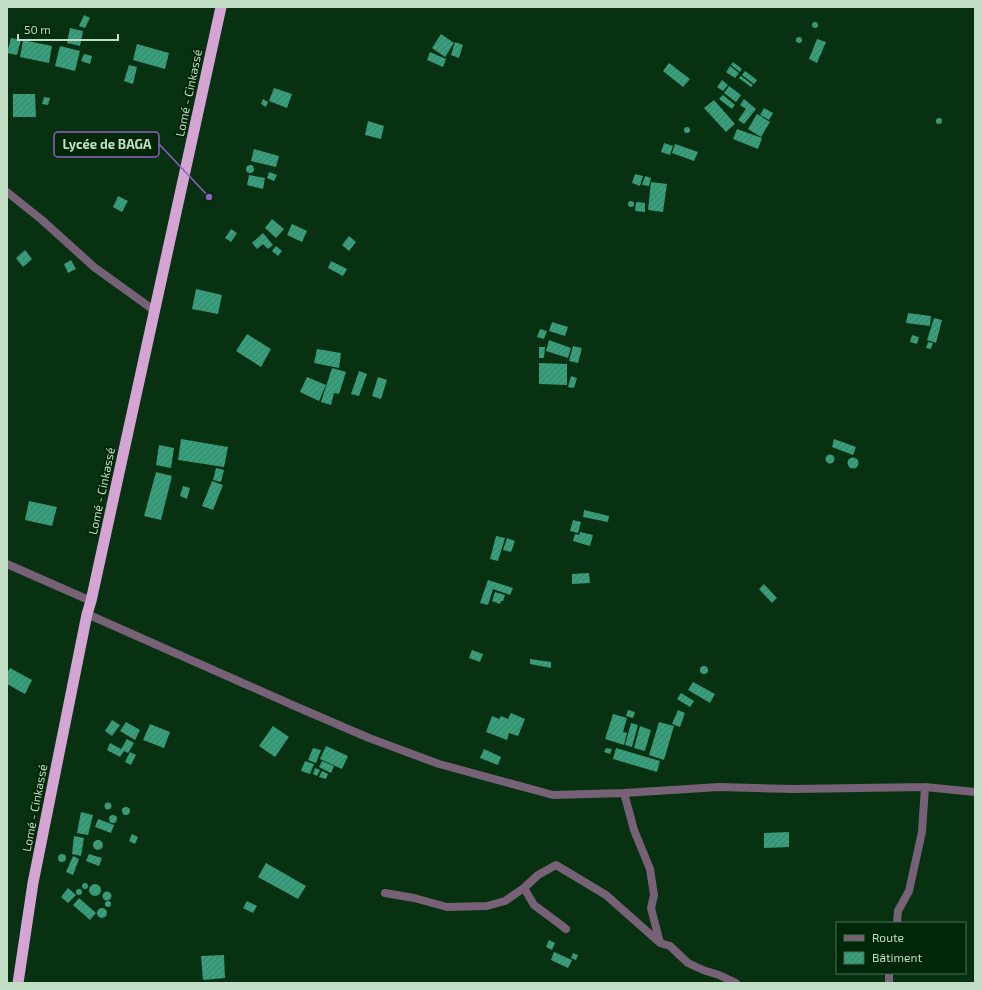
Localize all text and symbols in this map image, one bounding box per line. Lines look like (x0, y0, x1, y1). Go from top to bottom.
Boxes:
scale bar (18, 16, 118, 42)
text: 50 m (24, 22, 51, 36)
street label: Lomé - Cinkassé (172, 48, 204, 138)
callout: Lycée de BAGA (54, 132, 159, 157)
text: Lycée de BAGA (62, 136, 152, 152)
street label: Lomé - Cinkassé (85, 446, 117, 536)
street label: Lomé - Cinkassé (19, 763, 49, 853)
legend (836, 922, 966, 974)
text: Route (872, 930, 904, 944)
text: Bâtiment (872, 950, 923, 964)

